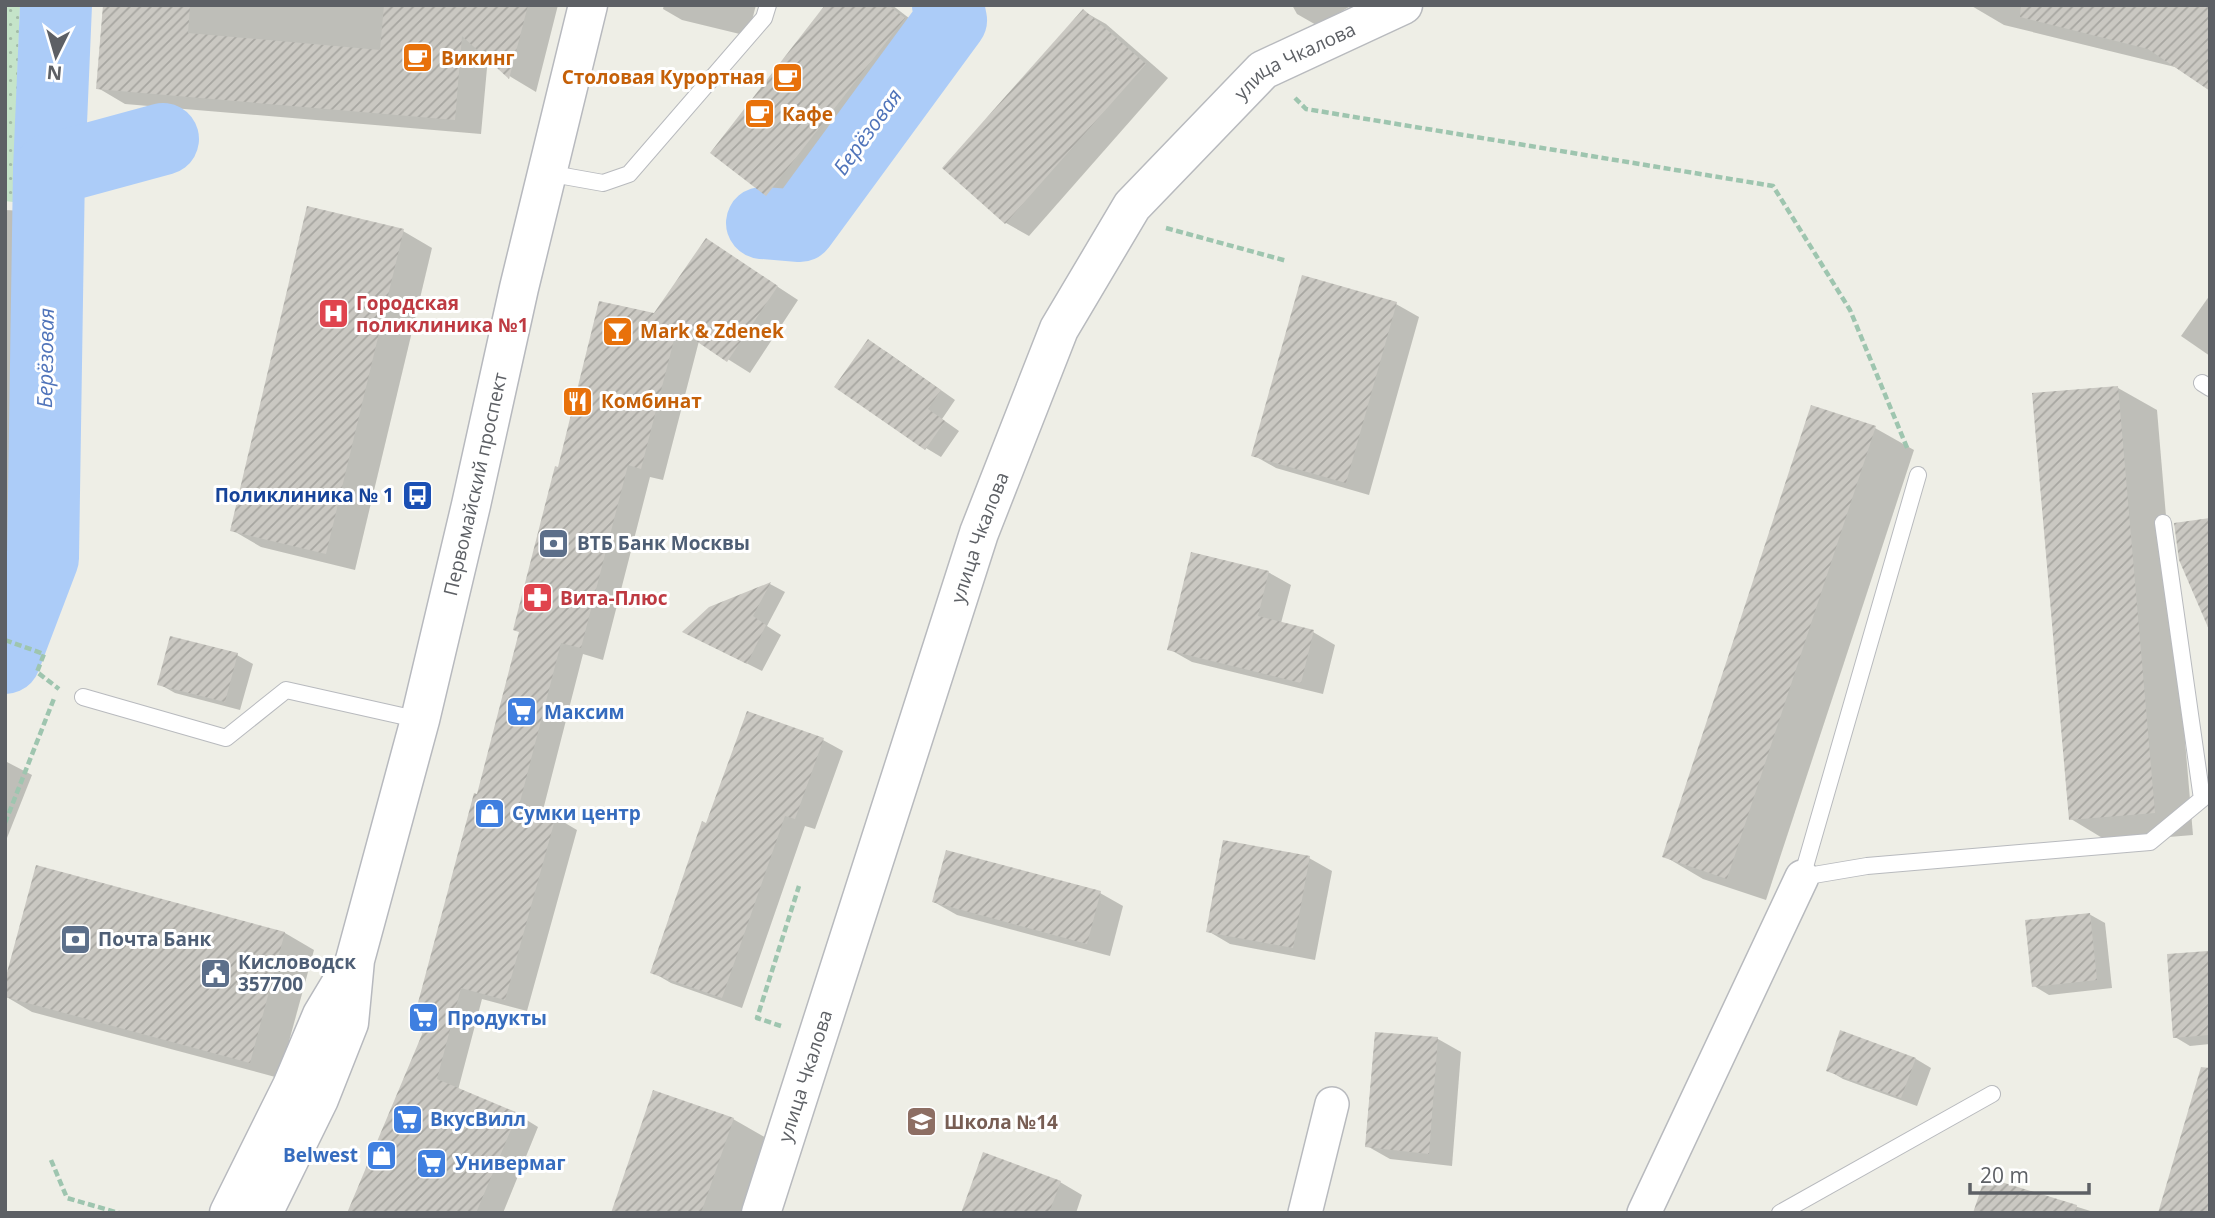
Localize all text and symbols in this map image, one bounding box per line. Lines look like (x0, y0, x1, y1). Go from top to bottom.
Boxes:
street label: улица Чкалова (1228, 16, 1360, 105)
north arrow (21, 21, 91, 91)
cafe icon: Викинг (401, 41, 435, 75)
place label: Викинг (441, 45, 515, 71)
text: N (46, 59, 63, 87)
cafe icon: Столовая Курортная (771, 60, 805, 94)
place label: Столовая Курортная (562, 64, 765, 90)
water label: Берёзовая (826, 83, 908, 180)
cafe icon: Кафе (742, 97, 776, 131)
place label: Кафе (782, 101, 833, 127)
place label: Городская поликлиника №1 (356, 290, 529, 338)
hospital icon: Городская поликлиника №1 (316, 297, 350, 331)
water label: Берёзовая (30, 308, 60, 408)
bar icon: Mark & Zdenek (600, 314, 634, 348)
place label: Mark & Zdenek (640, 318, 784, 344)
street label: Первомайский проспект (437, 370, 513, 598)
restaurant icon: Комбинат (561, 384, 595, 418)
place label: Комбинат (601, 388, 702, 414)
street label: улица Чкалова (944, 468, 1015, 606)
bus stop icon: Поликлиника № 1 (400, 478, 434, 512)
place label: Поликлиника № 1 (215, 482, 394, 508)
bank icon: ВТБ Банк Москвы (537, 526, 571, 560)
place label: ВТБ Банк Москвы (577, 530, 750, 556)
pharmacy icon: Вита-Плюс (520, 581, 554, 615)
place label: Вита-Плюс (560, 585, 668, 611)
supermarket icon: Максим (504, 695, 538, 729)
place label: Максим (544, 699, 625, 725)
shop icon: Сумки центр (472, 796, 506, 830)
place label: Сумки центр (512, 800, 641, 826)
bank icon: Почта Банк (58, 922, 92, 956)
place label: Почта Банк (98, 926, 211, 952)
place label: Кисловодск 357700 (238, 949, 356, 997)
public building icon: Кисловодск 357700 (198, 956, 232, 990)
supermarket icon: Продукты (407, 1001, 441, 1035)
place label: Продукты (447, 1005, 547, 1031)
street label: улица Чкалова (772, 1007, 838, 1145)
supermarket icon: ВкусВилл (390, 1102, 424, 1136)
school or university icon: Школа №14 (904, 1105, 938, 1139)
place label: ВкусВилл (430, 1106, 526, 1132)
place label: Школа №14 (944, 1109, 1058, 1135)
shop icon: Belwest (364, 1138, 398, 1172)
place label: Belwest (283, 1142, 358, 1168)
supermarket icon: Универмаг (415, 1146, 449, 1180)
place label: Универмаг (455, 1150, 566, 1176)
scale bar (1970, 1152, 2089, 1196)
text: 20 m (1980, 1161, 2029, 1189)

